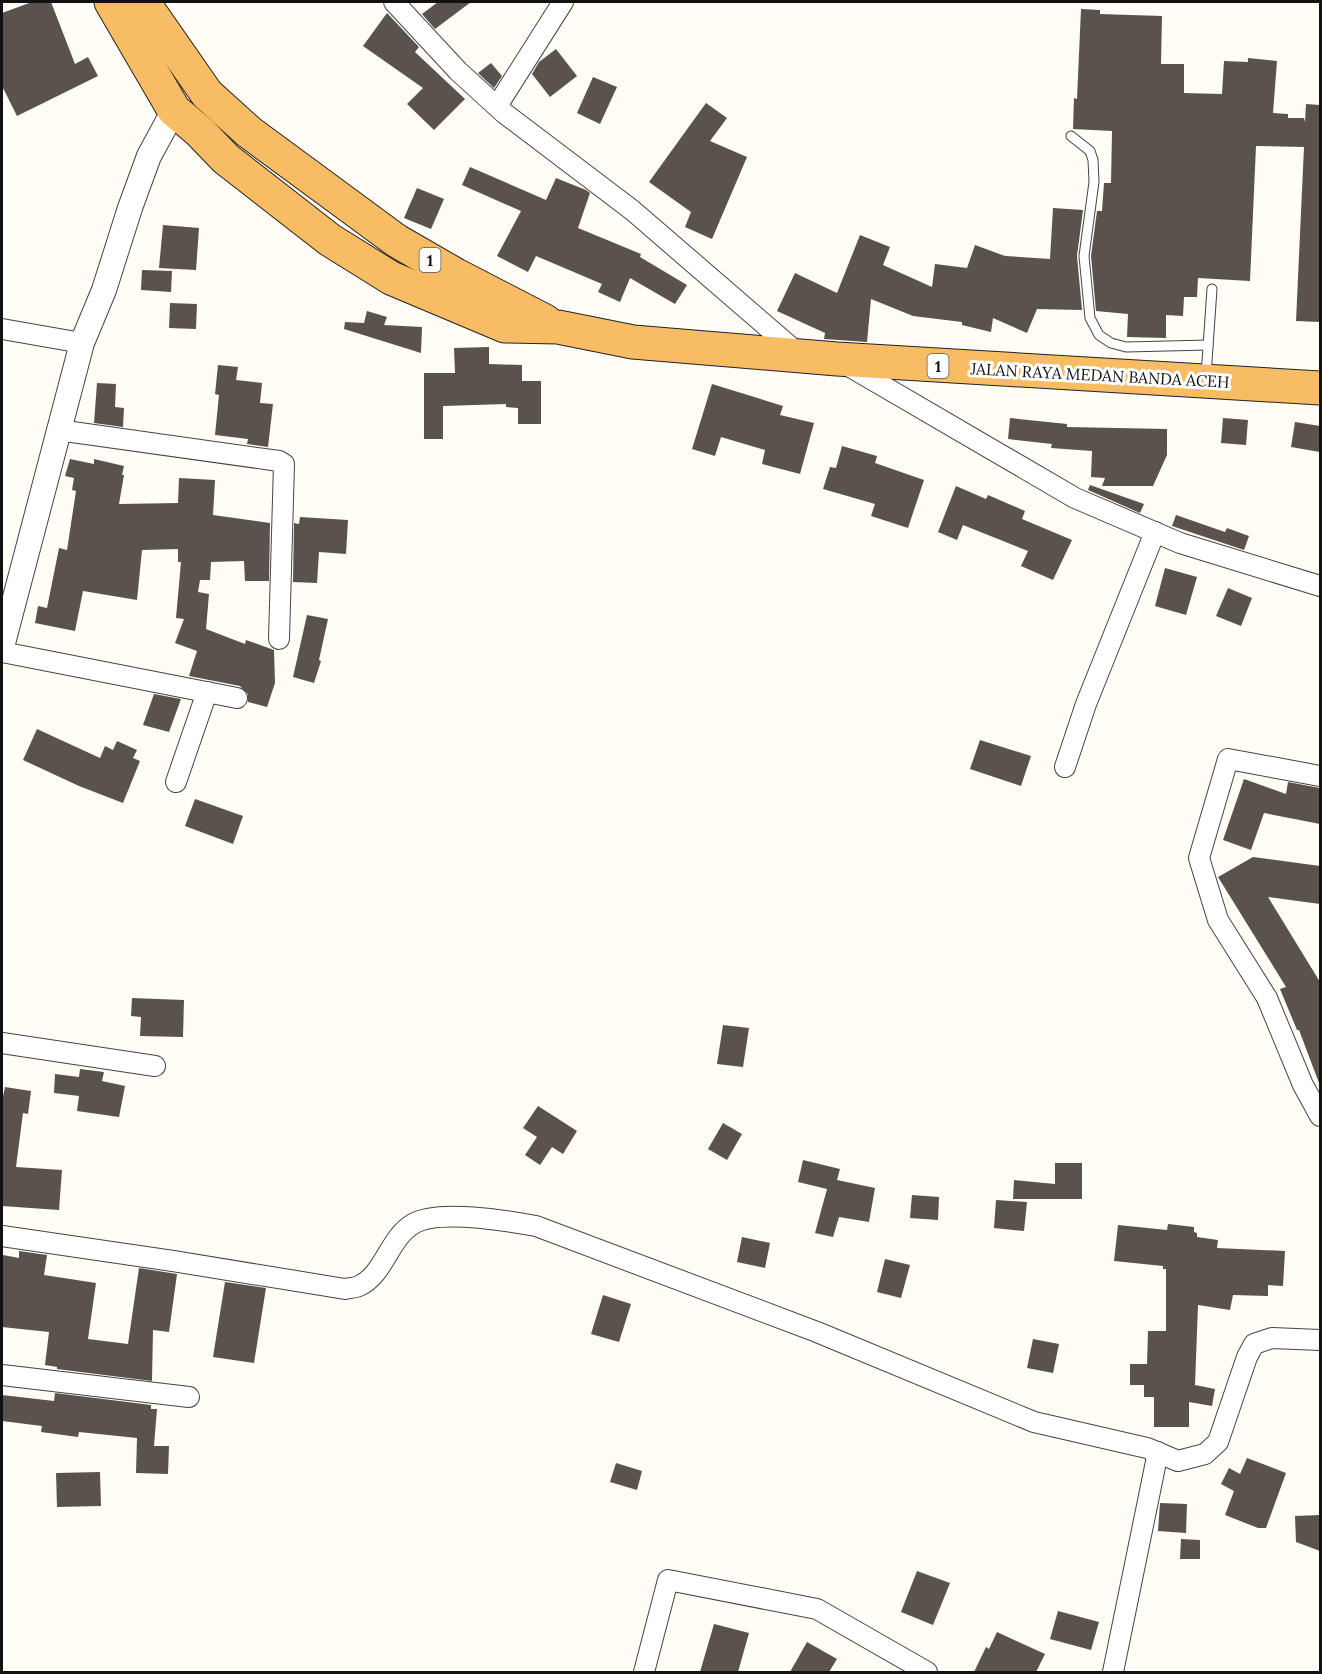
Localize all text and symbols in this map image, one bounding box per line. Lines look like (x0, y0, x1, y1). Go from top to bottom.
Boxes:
road number: 1 (420, 248, 440, 272)
road number: 1 (928, 354, 948, 378)
street label: JALAN RAYA MEDAN BANDA ACEH (969, 358, 1230, 392)

